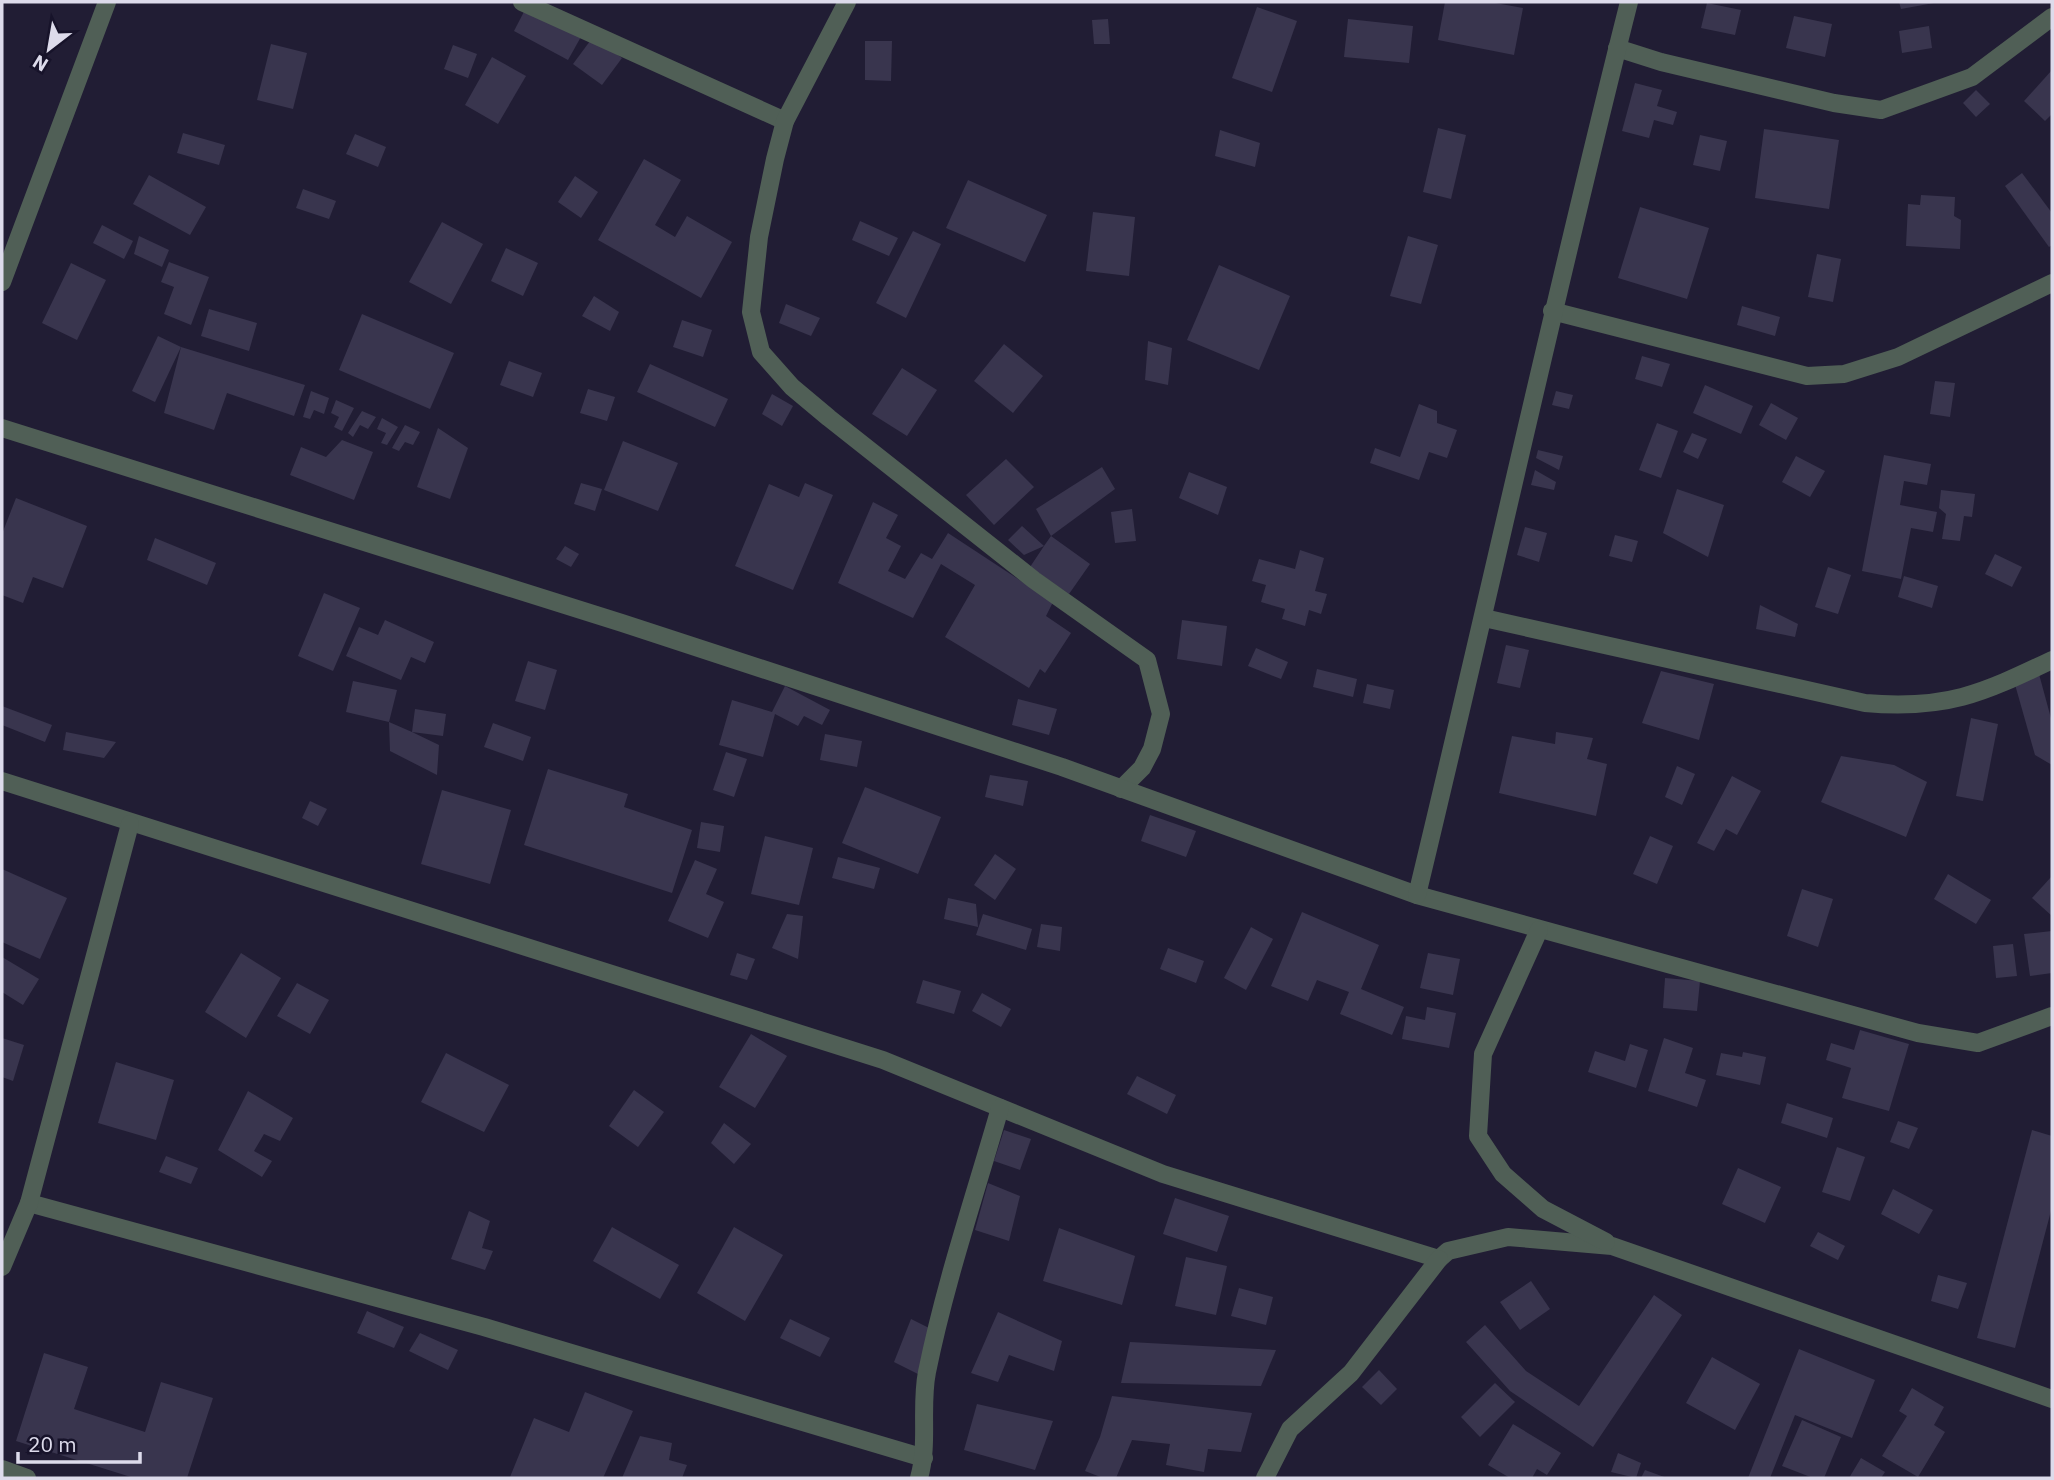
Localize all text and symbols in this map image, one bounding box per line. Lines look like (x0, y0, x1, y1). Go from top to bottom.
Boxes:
north arrow (14, 14, 84, 84)
text: N (28, 50, 52, 77)
scale bar (18, 1420, 140, 1464)
text: 20 m (28, 1430, 77, 1458)

